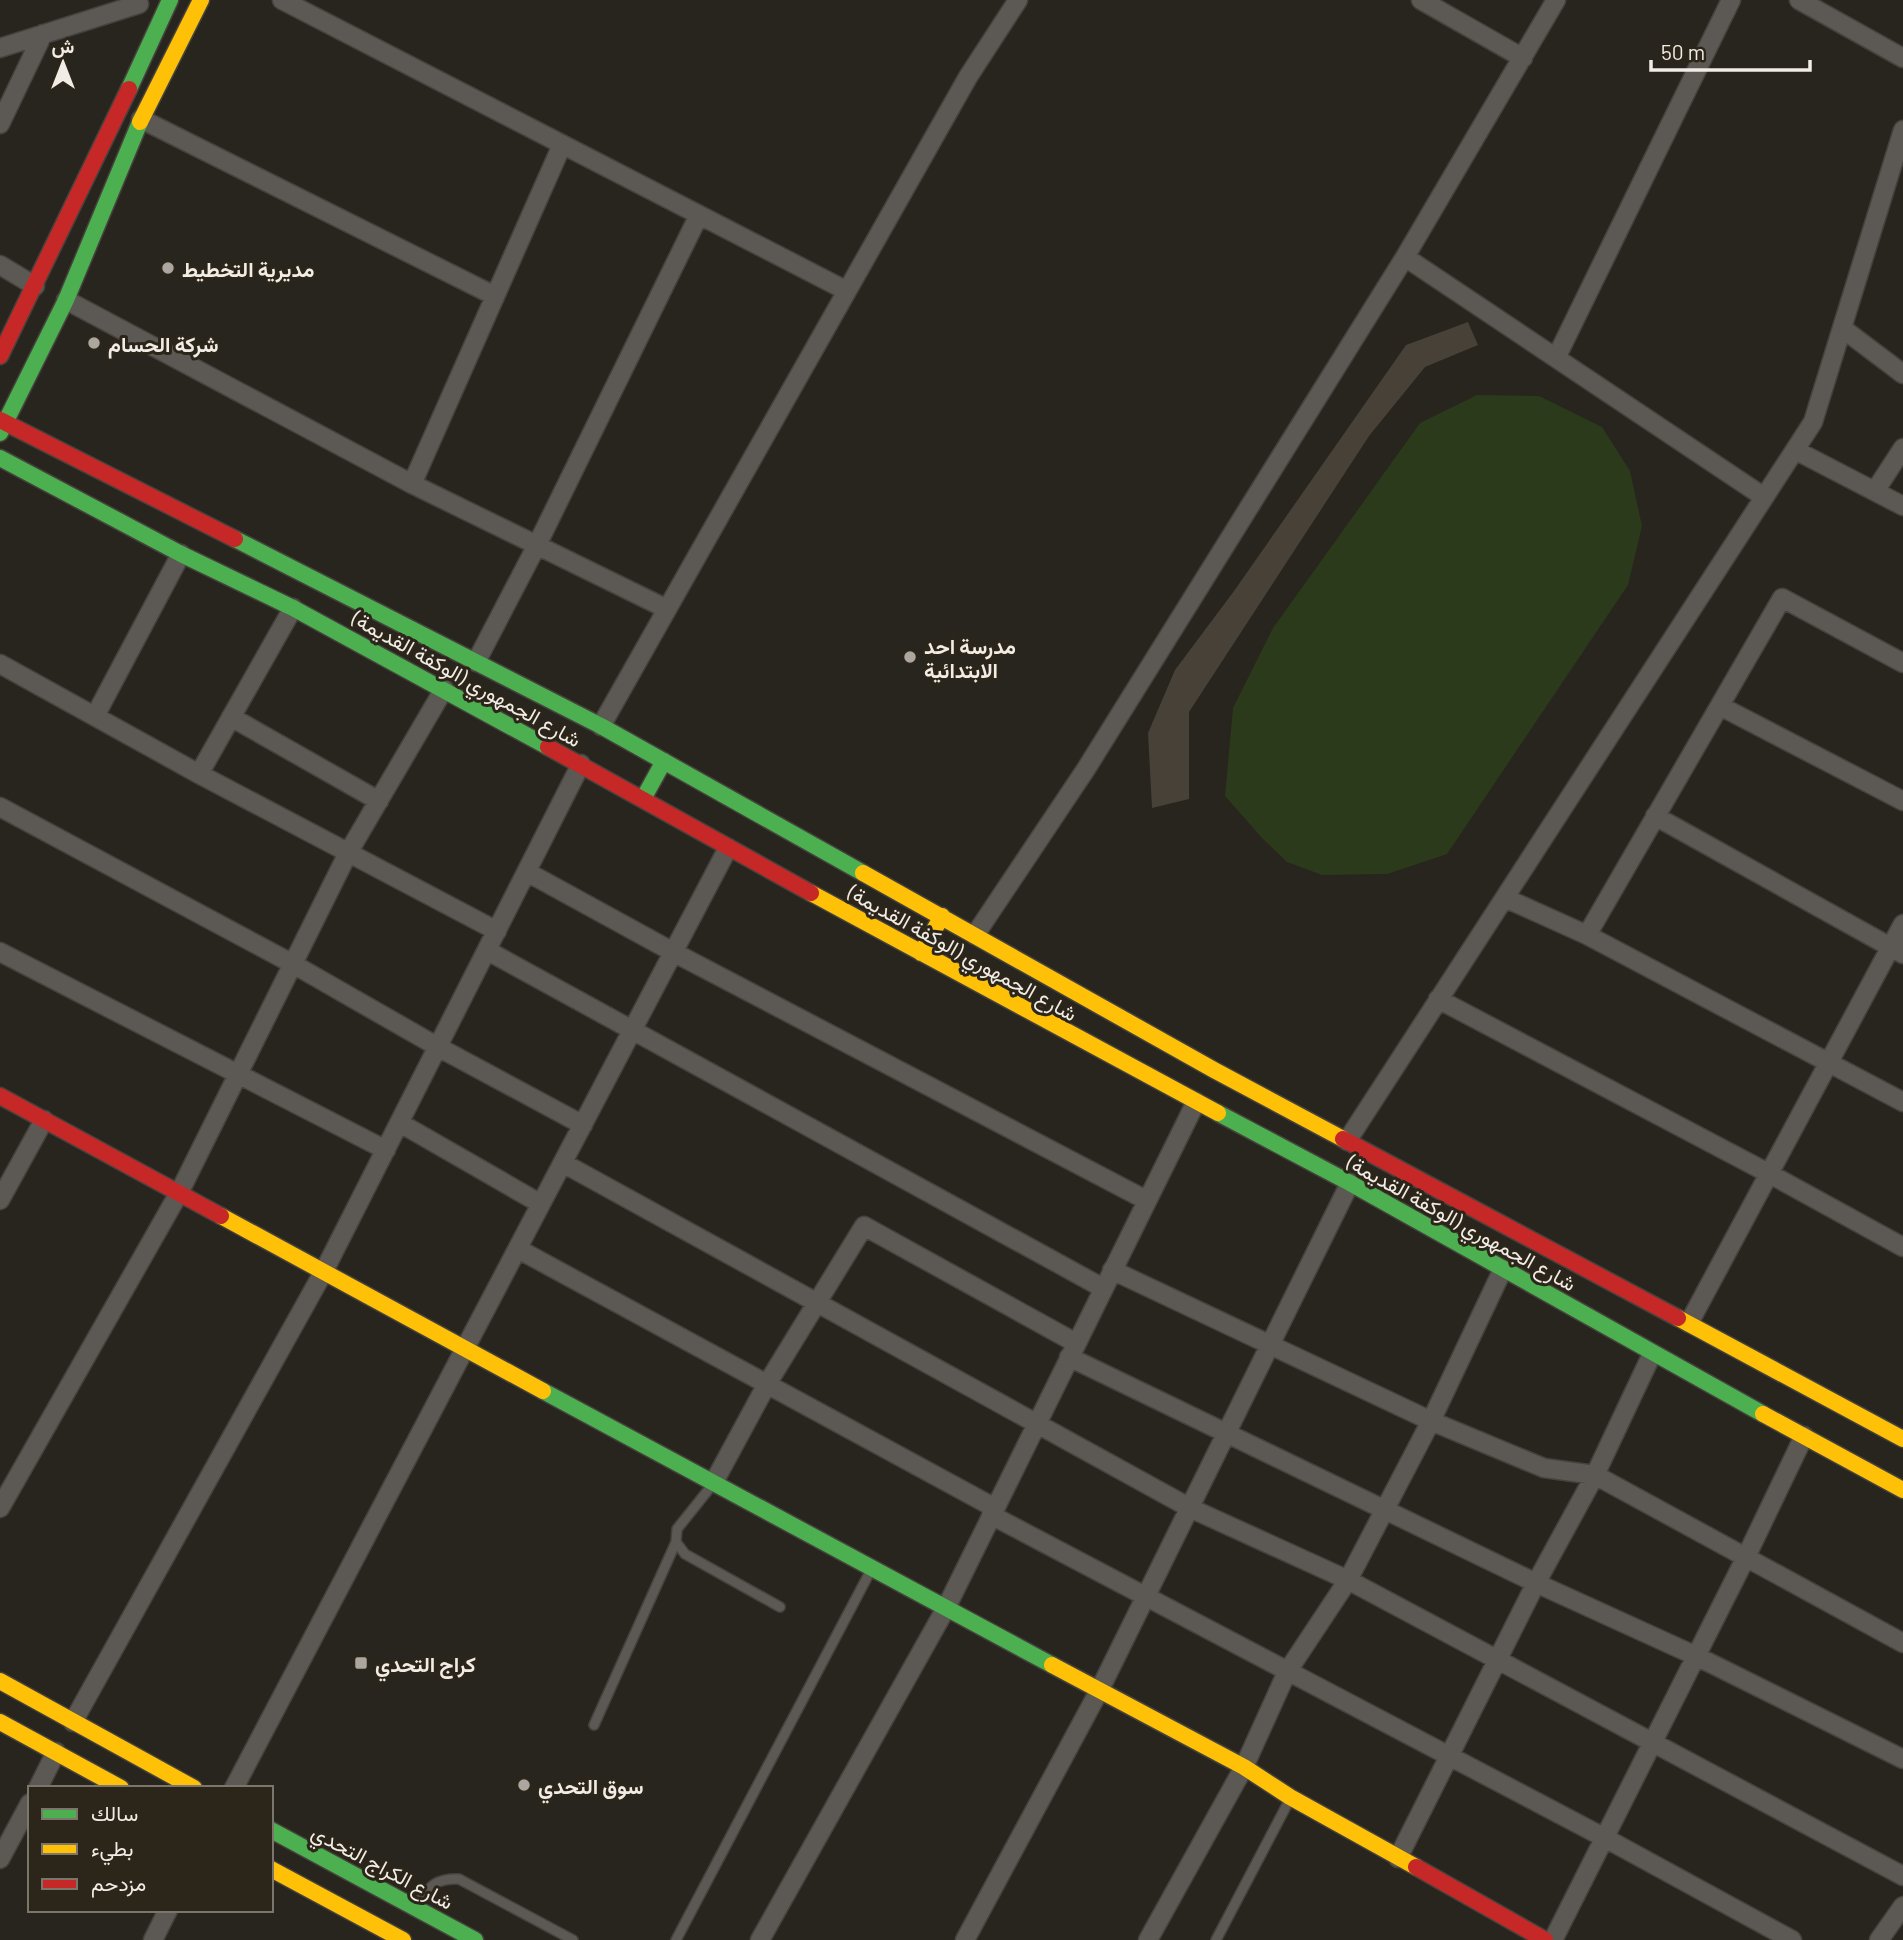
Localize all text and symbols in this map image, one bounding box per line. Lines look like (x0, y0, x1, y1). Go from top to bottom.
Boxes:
north arrow (28, 28, 98, 98)
scale bar (1651, 28, 1810, 72)
text: ش (52, 34, 75, 58)
text: 50 m (1661, 39, 1705, 64)
place label: مديرية التخطيط (182, 256, 314, 283)
marker: مديرية التخطيط (160, 260, 176, 276)
place label: شركة الحسام (108, 331, 219, 359)
marker: شركة الحسام (86, 335, 102, 351)
street label: شارع الجمهوري (الوكفة القديمة) (344, 604, 586, 757)
place label: مدرسة احد الابتدائية (924, 633, 1016, 683)
marker: مدرسة احد الابتدائية (902, 649, 918, 665)
street label: شارع الجمهوري (الوكفة القديمة) (840, 878, 1082, 1031)
street label: شارع الجمهوري (الوكفة القديمة) (1339, 1148, 1581, 1301)
place label: كراج التحدي (375, 1651, 476, 1682)
marker: كراج التحدي (353, 1655, 369, 1671)
place label: سوق التحدي (538, 1773, 644, 1804)
marker: سوق التحدي (516, 1777, 532, 1793)
legend (28, 1786, 273, 1912)
text: سالك (91, 1800, 138, 1825)
street label: شارع الكراج التحدي (305, 1818, 458, 1919)
text: بطيء (91, 1835, 134, 1866)
text: مزدحم (91, 1870, 146, 1898)

